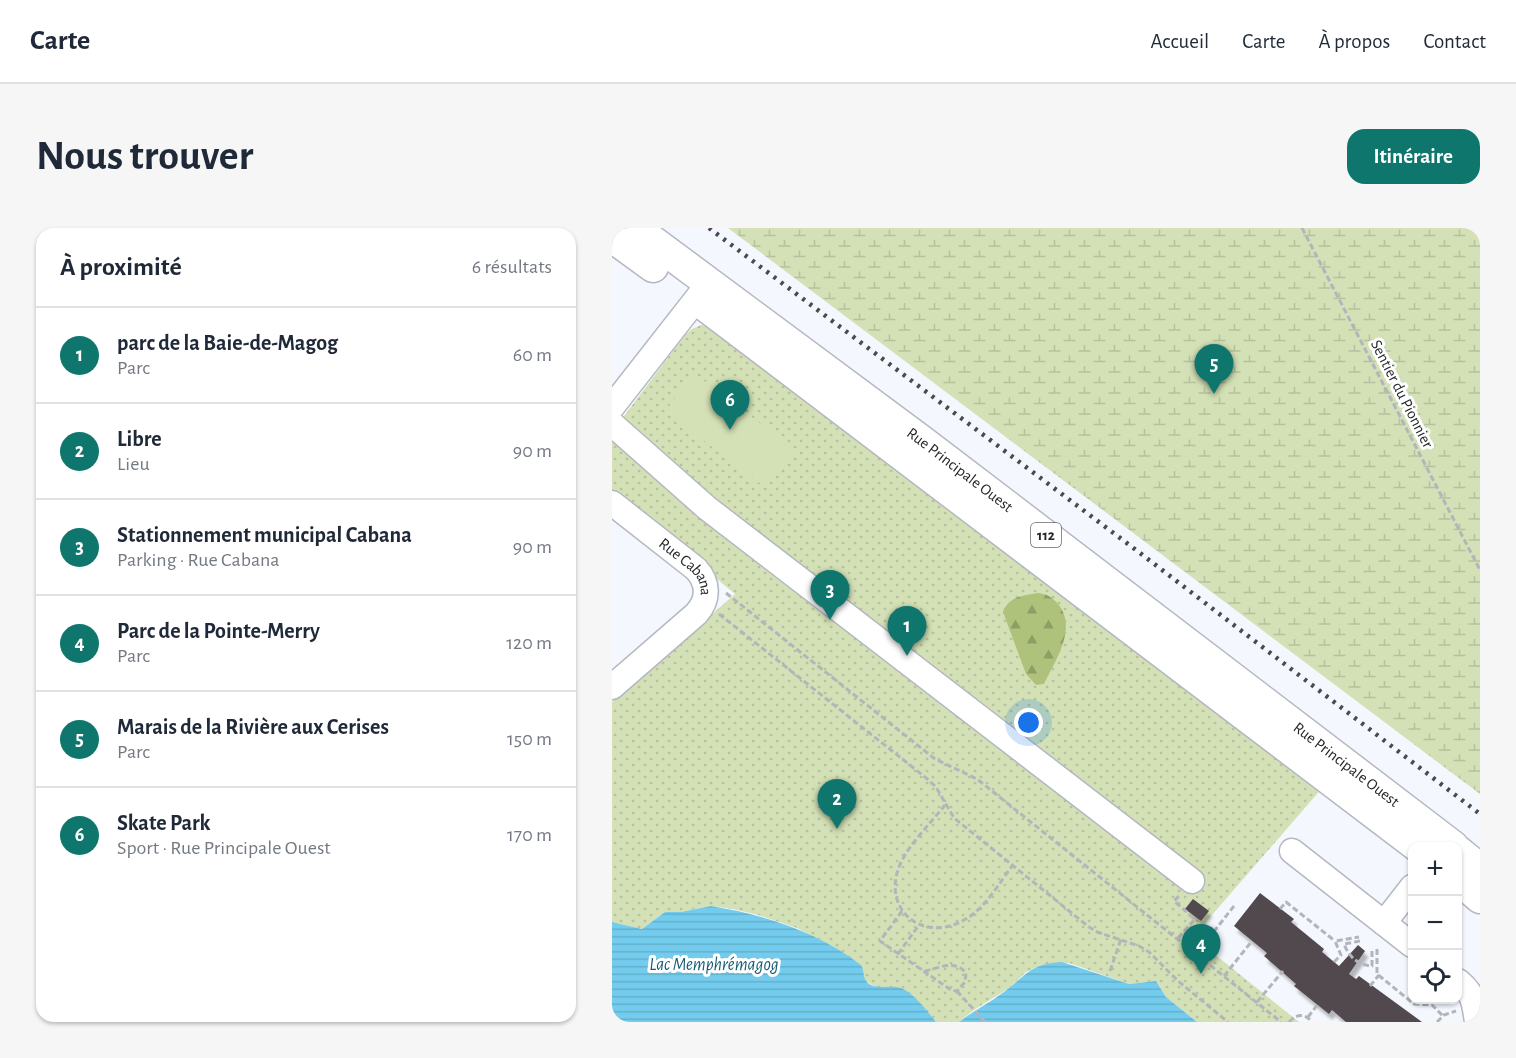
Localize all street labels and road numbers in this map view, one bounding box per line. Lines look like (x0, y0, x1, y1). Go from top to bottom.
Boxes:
street label: Sentier du Pionnier (1368, 337, 1436, 451)
street label: Rue Principale Ouest (904, 425, 1016, 515)
road number: 112 (1031, 523, 1061, 547)
street label: Rue Cabana (656, 535, 714, 595)
street label: Rue Principale Ouest (1290, 719, 1402, 810)

